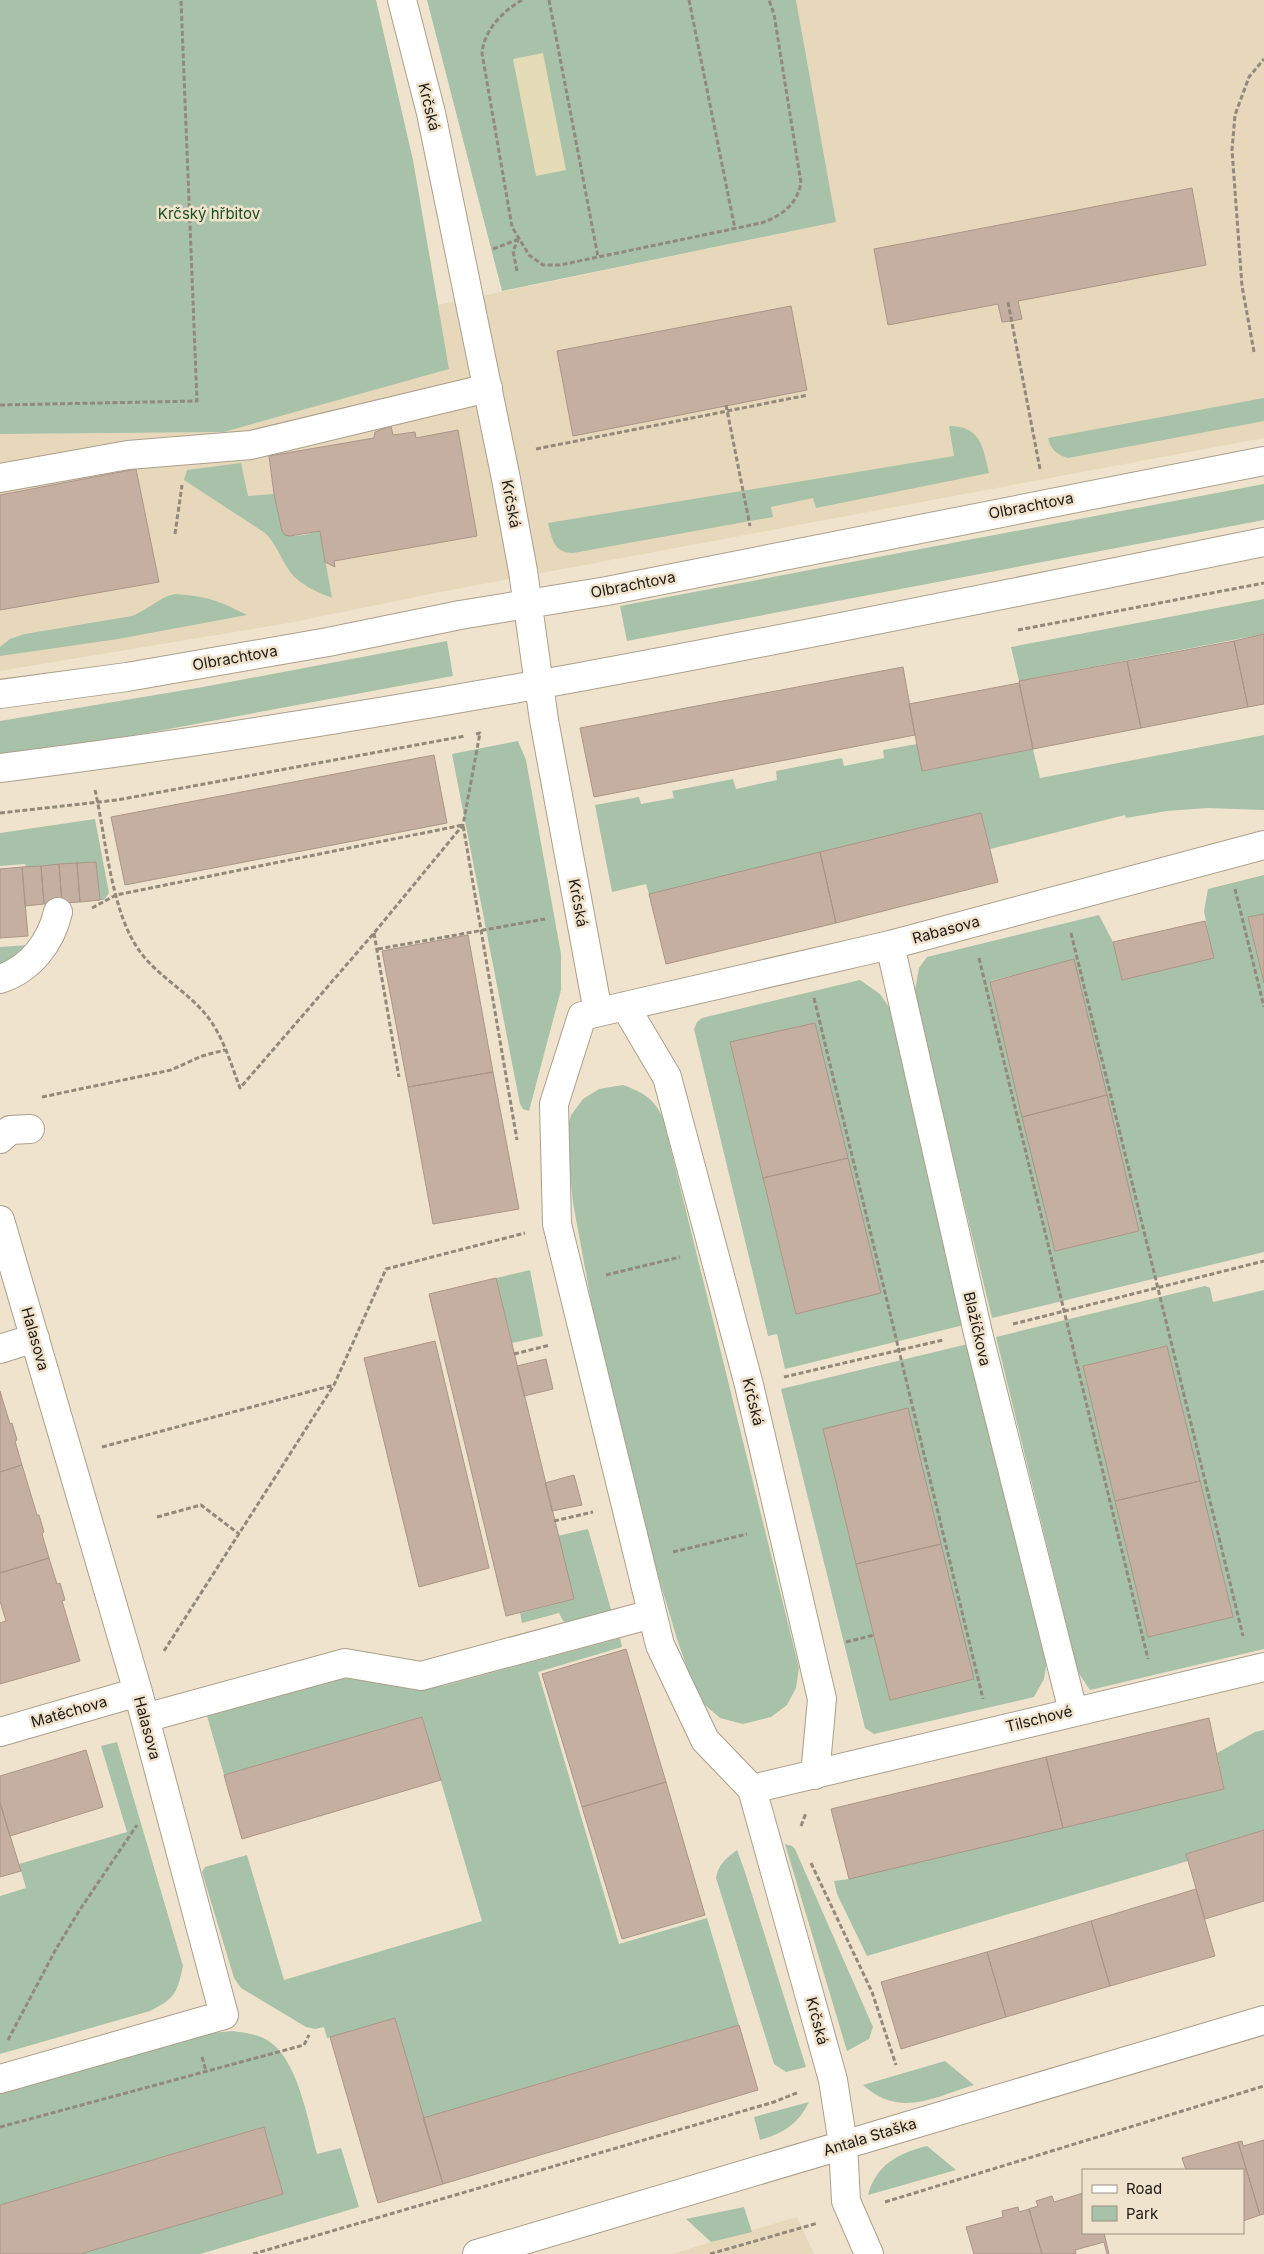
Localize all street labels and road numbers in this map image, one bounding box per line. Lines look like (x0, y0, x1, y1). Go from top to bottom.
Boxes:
street label: Krčská (414, 81, 445, 133)
street label: Krčská (498, 478, 525, 530)
street label: Olbrachtova (987, 488, 1075, 523)
street label: Olbrachtova (589, 567, 677, 602)
street label: Olbrachtova (191, 641, 279, 674)
street label: Krčská (565, 877, 592, 929)
street label: Rabasova (910, 911, 982, 948)
street label: Blažíčkova (960, 1290, 995, 1368)
street label: Halasova (17, 1305, 54, 1373)
street label: Krčská (738, 1376, 769, 1428)
street label: Matěchova (29, 1692, 109, 1731)
street label: Halasova (130, 1694, 165, 1762)
street label: Tilschové (1004, 1701, 1074, 1736)
street label: Krčská (802, 1995, 833, 2047)
street label: Antala Staška (821, 2113, 919, 2160)

